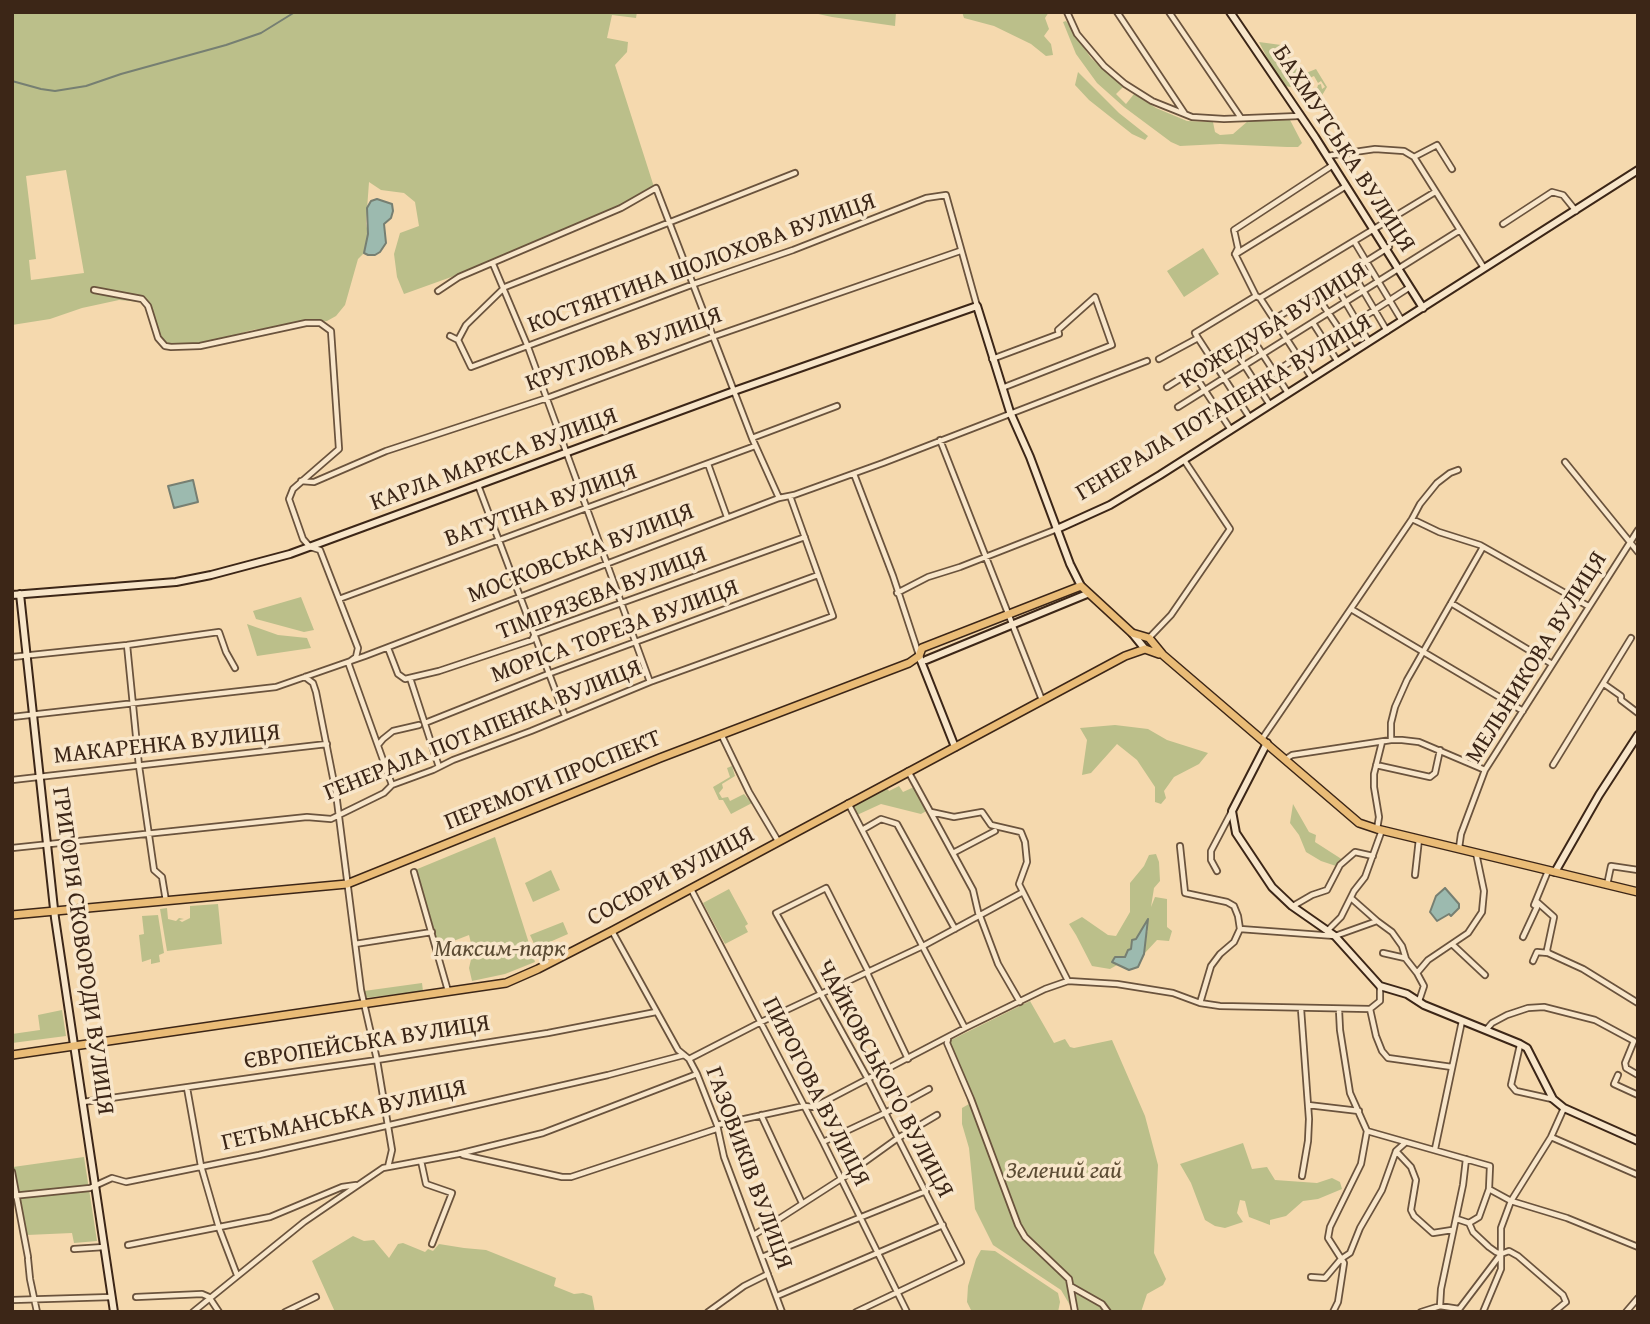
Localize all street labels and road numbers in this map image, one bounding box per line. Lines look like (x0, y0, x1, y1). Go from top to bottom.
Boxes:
street label: БАХМУТСЬКА ВУЛИЦЯ (1266, 40, 1420, 258)
street label: КОСТЯНТИНА ШОЛОХОВА ВУЛИЦЯ (524, 188, 880, 340)
street label: КОЖЕДУБА ВУЛИЦЯ (1175, 257, 1373, 395)
street label: КРУГЛОВА ВУЛИЦЯ (522, 301, 726, 399)
street label: ГЕНЕРАЛА ПОТАПЕНКА ВУЛИЦЯ (1071, 308, 1377, 508)
street label: КАРЛА МАРКСА ВУЛИЦЯ (367, 402, 621, 518)
street label: ВАТУТІНА ВУЛИЦЯ (441, 458, 641, 554)
street label: МОСКОВСЬКА ВУЛИЦЯ (464, 498, 698, 610)
street label: ТІМІРЯЗЄВА ВУЛИЦЯ (493, 541, 711, 647)
street label: МЕЛЬНИКОВА ВУЛИЦЯ (1460, 547, 1614, 769)
street label: МОРІСА ТОРЕЗА ВУЛИЦЯ (487, 574, 743, 690)
street label: ГЕНЕРАЛА ПОТАПЕНКА ВУЛИЦЯ (320, 654, 646, 808)
street label: МАКАРЕНКА ВУЛИЦЯ (52, 719, 282, 771)
street label: ПЕРЕМОГИ ПРОСПЕКТ (441, 724, 665, 838)
street label: ГРИГОРІЯ СКОВОРОДИ ВУЛИЦЯ (45, 785, 119, 1117)
street label: СОСЮРИ ВУЛИЦЯ (583, 821, 759, 933)
street label: ЧАЙКОВСЬКОГО ВУЛИЦЯ (809, 955, 959, 1203)
street label: ПИРОГОВА ВУЛИЦЯ (755, 993, 875, 1191)
street label: ЄВРОПЕЙСЬКА ВУЛИЦЯ (242, 1009, 492, 1077)
street label: ГАЗОВИКІВ ВУЛИЦЯ (698, 1063, 798, 1273)
street label: ГЕТЬМАНСЬКА ВУЛИЦЯ (219, 1074, 469, 1158)

